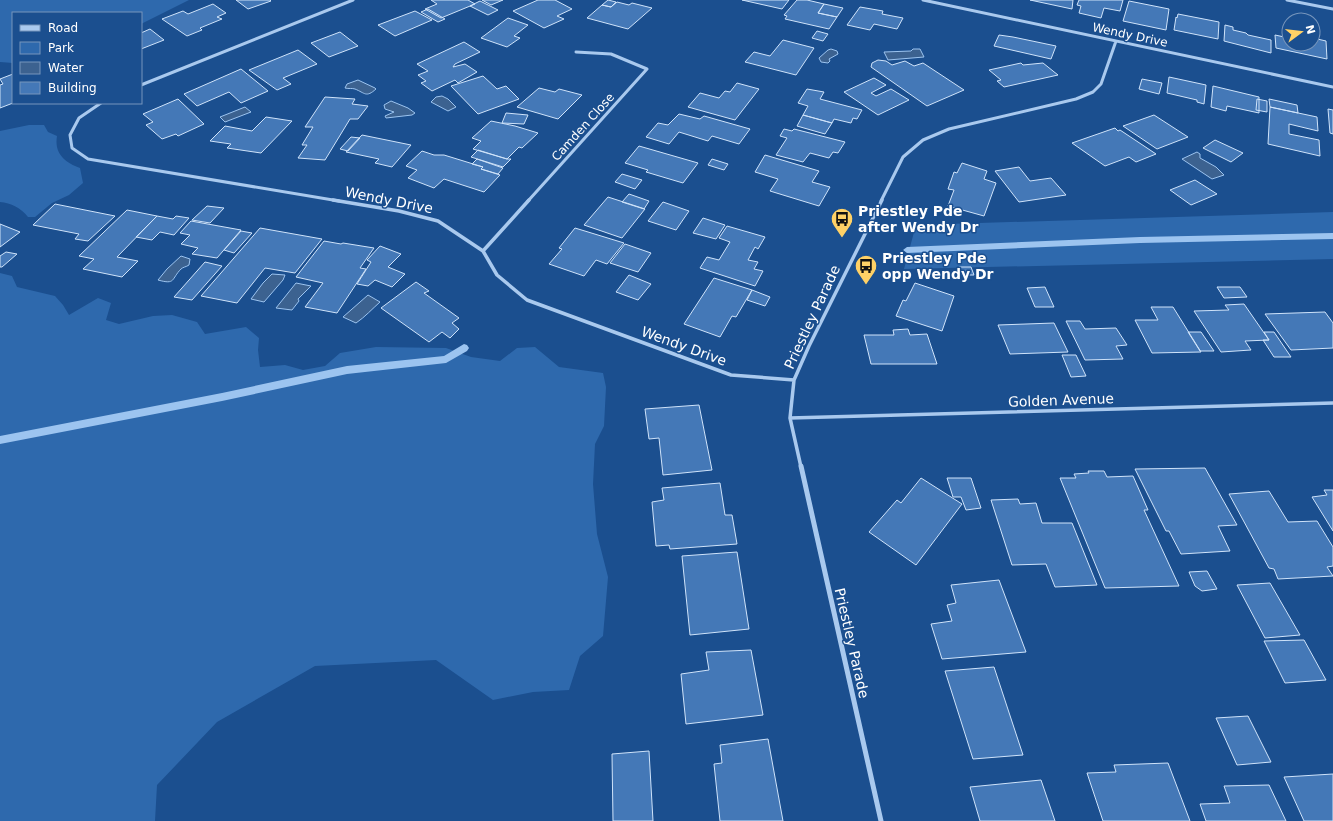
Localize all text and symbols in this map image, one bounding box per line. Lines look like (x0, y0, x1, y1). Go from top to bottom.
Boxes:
legend (12, 12, 142, 104)
north arrow (1281, 12, 1321, 52)
street label: Wendy Drive (1091, 20, 1169, 50)
text: Road (48, 21, 78, 35)
text: N (1303, 23, 1318, 36)
text: Park (48, 41, 74, 55)
text: Water (48, 61, 84, 75)
text: Building (48, 81, 97, 95)
street label: Camden Close (549, 90, 617, 164)
street label: Wendy Drive (344, 184, 434, 216)
place label: Priestley Pde after Wendy Dr (858, 203, 979, 235)
bus stop icon: Priestley Pde after Wendy Dr (829, 206, 855, 239)
place label: Priestley Pde opp Wendy Dr (882, 250, 994, 282)
bus stop icon: Priestley Pde opp Wendy Dr (853, 253, 879, 286)
street label: Priestley Parade (781, 263, 843, 371)
street label: Wendy Drive (639, 323, 729, 369)
street label: Golden Avenue (1008, 390, 1114, 410)
street label: Priestley Parade (832, 586, 872, 700)

